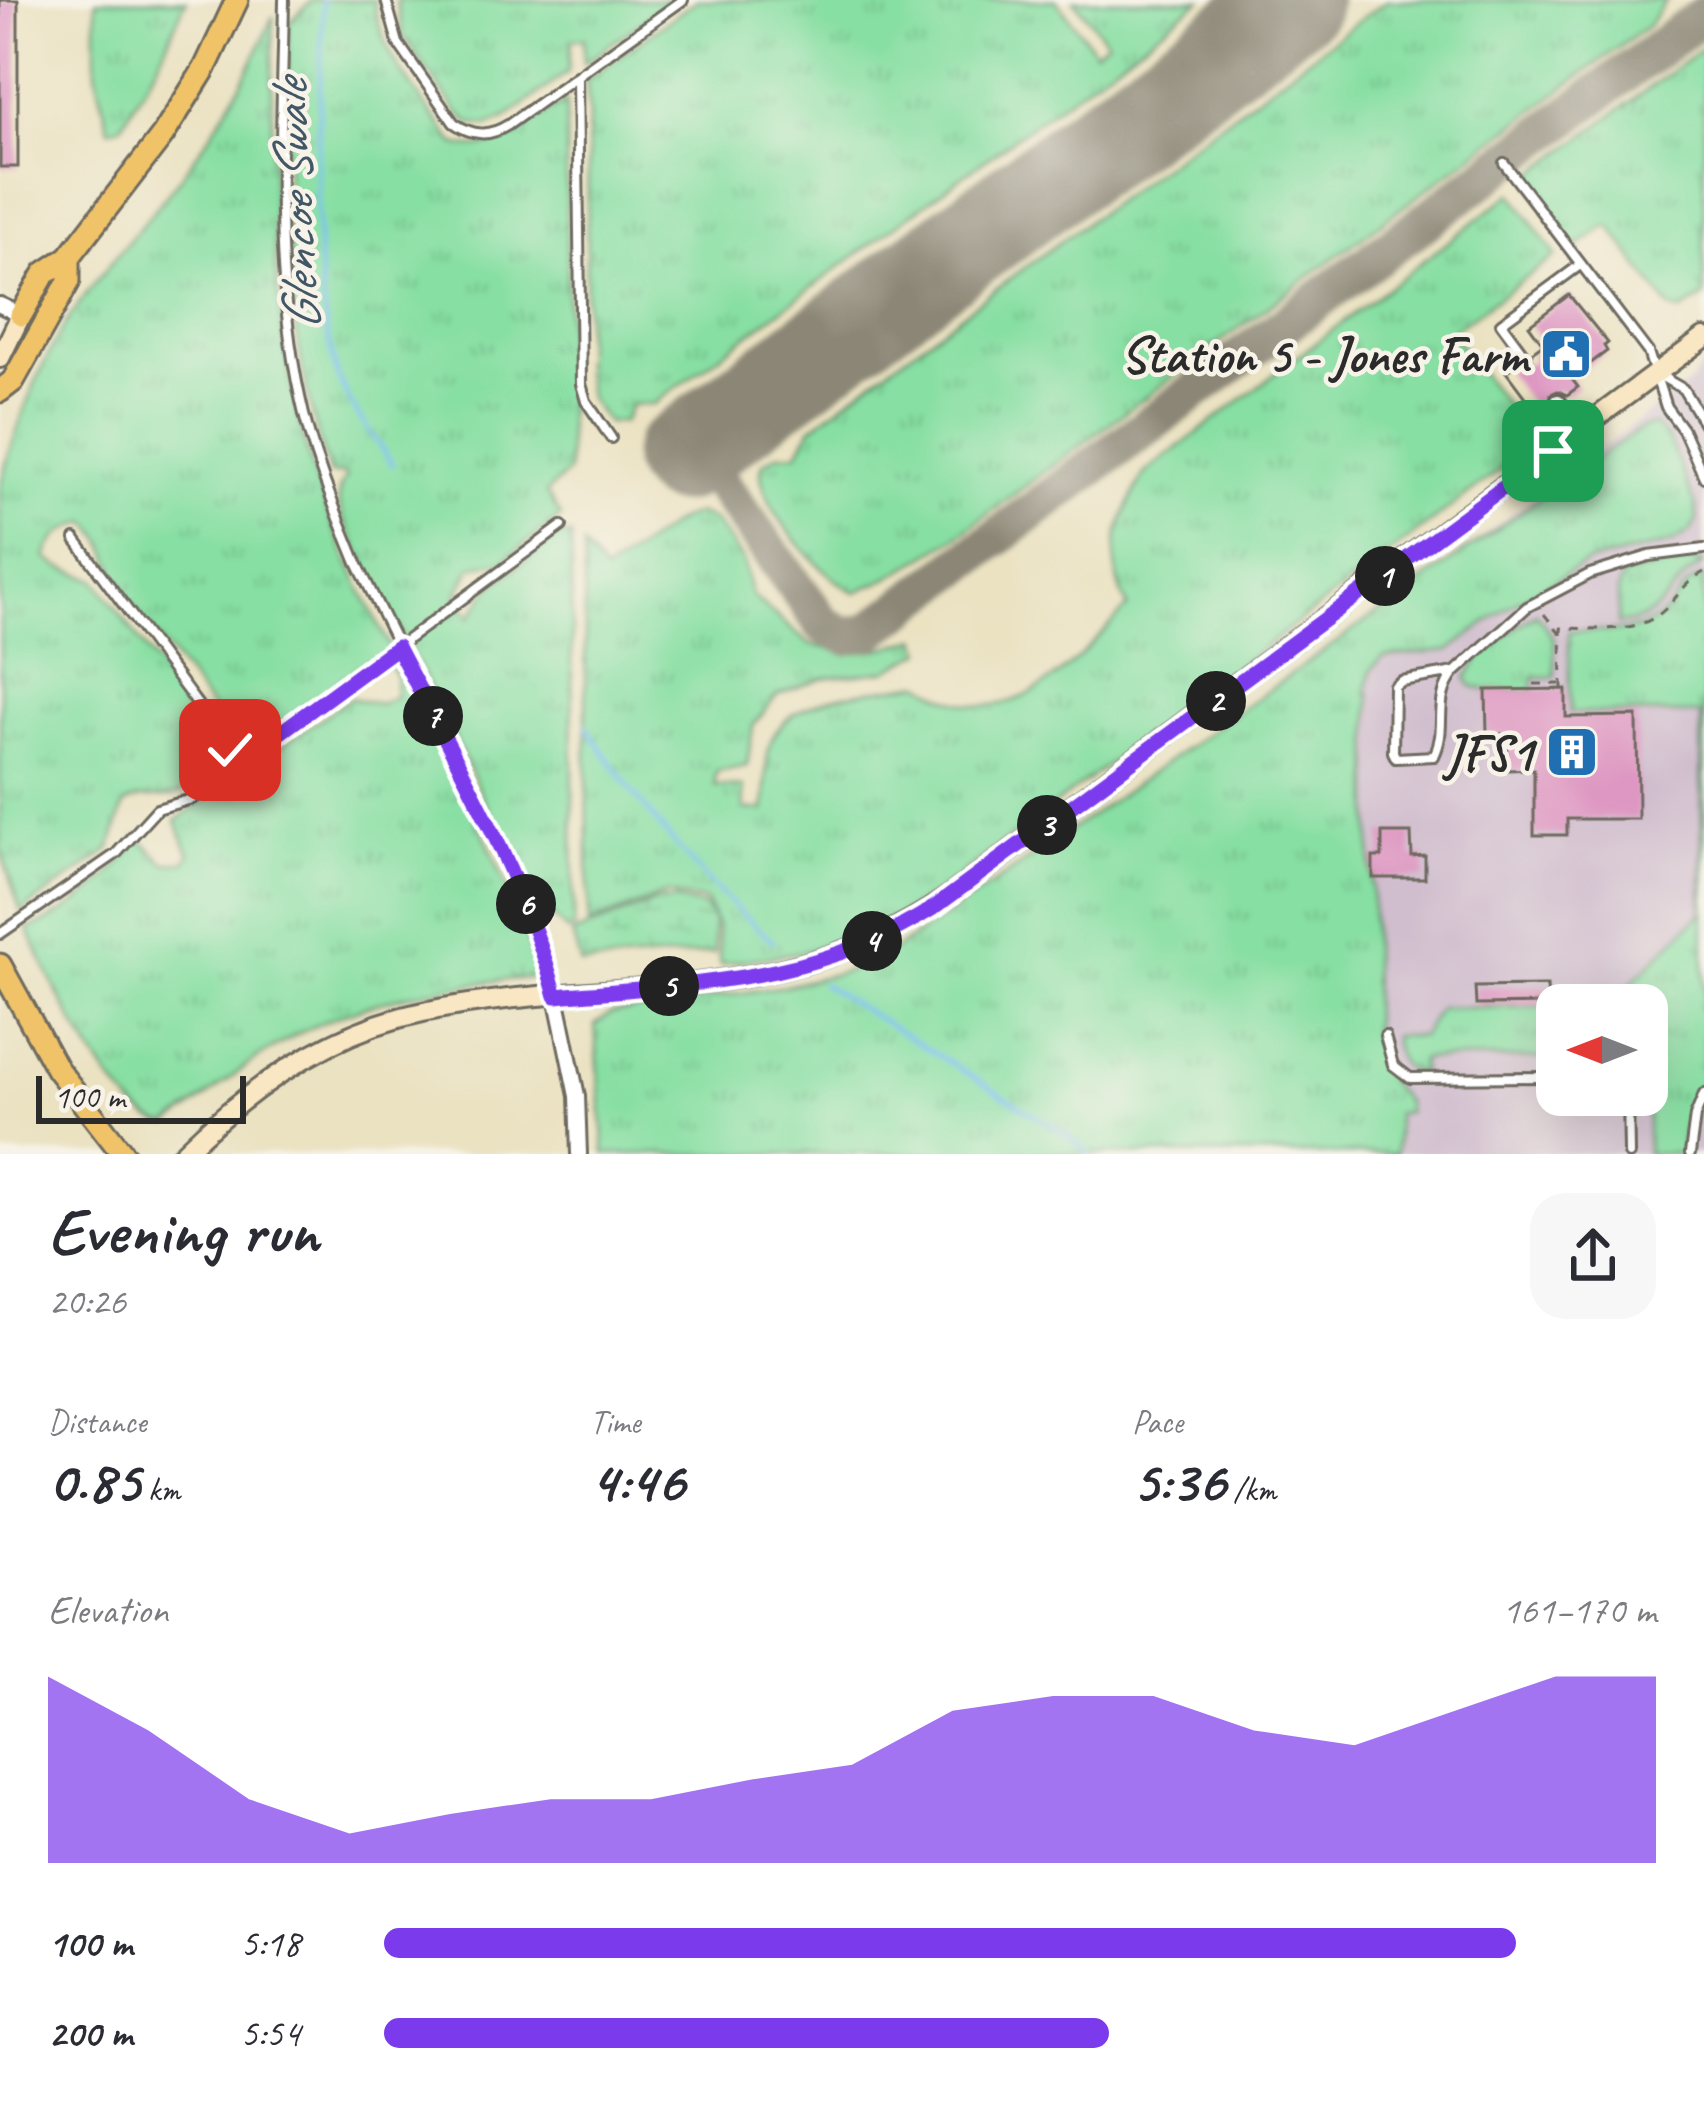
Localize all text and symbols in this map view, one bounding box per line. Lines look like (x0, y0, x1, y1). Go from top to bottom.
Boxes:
water label: Glencoe Swale (254, 72, 336, 333)
place label: Station 5 - Jones Farm (1120, 323, 1531, 387)
public building icon: Station 5 - Jones Farm (1538, 326, 1594, 382)
pin (1502, 400, 1604, 502)
icon: arrive (1520, 418, 1586, 484)
pin: 1 (1355, 546, 1415, 606)
text: 1 (1378, 555, 1392, 597)
pin: 2 (1186, 671, 1246, 731)
text: 2 (1209, 680, 1223, 722)
pin: 7 (403, 686, 463, 746)
text: 7 (426, 695, 440, 737)
pin (179, 699, 281, 801)
icon: check (197, 717, 263, 783)
place label: JFS1 (1442, 721, 1538, 785)
building icon: JFS1 (1544, 724, 1600, 780)
pin: 3 (1017, 795, 1077, 855)
text: 3 (1040, 804, 1054, 846)
pin: 6 (496, 874, 556, 934)
text: 6 (518, 883, 534, 925)
pin: 4 (842, 911, 902, 971)
text: 4 (865, 920, 879, 962)
pin: 5 (639, 956, 699, 1016)
text: 5 (662, 965, 676, 1007)
north arrow (1536, 984, 1668, 1116)
map controls (1536, 984, 1668, 1116)
scale bar (36, 1070, 246, 1123)
text: 100 m (54, 1076, 125, 1118)
text: Evening run (48, 1190, 318, 1273)
button: share (1530, 1193, 1656, 1319)
text: 20:26 (48, 1277, 126, 1326)
text: Distance (48, 1401, 146, 1443)
text: Time (590, 1401, 641, 1443)
text: Pace (1132, 1401, 1183, 1443)
text: 0.85 (48, 1443, 140, 1519)
text: 4:46 (590, 1443, 684, 1519)
text: 5:36 (1132, 1443, 1225, 1519)
text: km (140, 1469, 180, 1511)
text: /km (1225, 1469, 1276, 1511)
text: Elevation (48, 1586, 168, 1635)
text: 161–170 m (1502, 1586, 1656, 1635)
text: 100 m (48, 1919, 132, 1968)
text: 5:18 (240, 1919, 300, 1968)
text: 200 m (48, 2009, 132, 2058)
text: 5:54 (240, 2009, 300, 2058)

